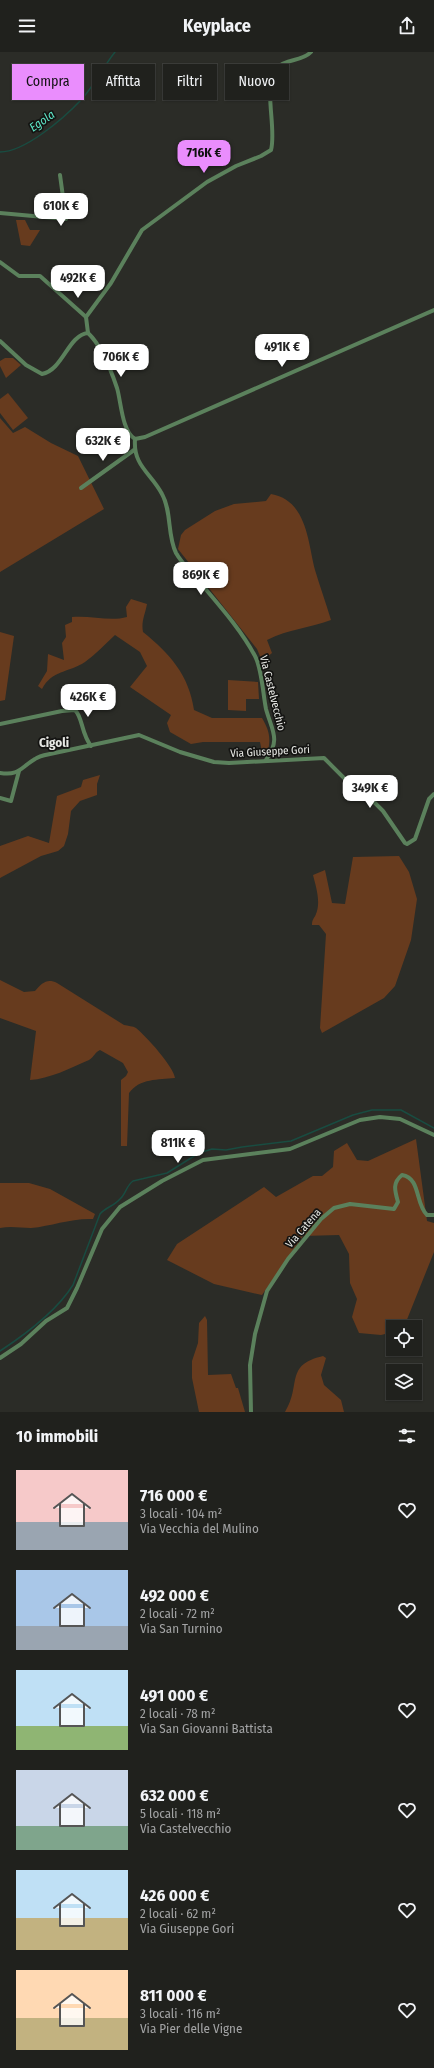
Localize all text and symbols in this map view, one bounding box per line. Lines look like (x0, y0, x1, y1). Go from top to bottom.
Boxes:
icon: menu (16, 15, 38, 37)
text: Keyplace (183, 15, 251, 37)
icon: share (396, 15, 418, 37)
chip: Compra (12, 64, 84, 100)
chip: Affitta (92, 64, 155, 100)
chip: Filtri (163, 64, 217, 100)
chip: Nuovo (225, 64, 289, 100)
water label: Egola (27, 107, 57, 135)
pin: 716K € (171, 140, 237, 174)
text: 716K € (187, 145, 221, 160)
pin: 610K € (28, 193, 94, 227)
text: 610K € (43, 198, 79, 213)
pin: 492K € (45, 265, 111, 299)
text: 492K € (60, 270, 96, 285)
pin: 491K € (249, 334, 315, 368)
text: 491K € (264, 339, 300, 354)
pin: 706K € (88, 344, 154, 378)
text: 706K € (103, 349, 139, 364)
pin: 632K € (70, 428, 136, 462)
text: 632K € (85, 433, 121, 448)
pin: 869K € (168, 562, 234, 596)
text: 869K € (182, 567, 220, 582)
street label: Via Castelvecchio (257, 654, 288, 732)
pin: 426K € (55, 684, 121, 718)
text: 426K € (70, 689, 106, 704)
district label: Cigoli (39, 735, 69, 750)
street label: Via Giuseppe Gori (230, 743, 310, 760)
pin: 349K € (337, 775, 403, 809)
text: 349K € (352, 780, 388, 795)
pin: 811K € (145, 1130, 211, 1164)
text: 811K € (161, 1135, 195, 1150)
street label: Via Catena (283, 1206, 324, 1250)
map controls (386, 1320, 422, 1400)
button: locate (386, 1320, 422, 1356)
button: layers (386, 1364, 422, 1400)
icon: filters (396, 1425, 418, 1447)
text: 10 immobili (16, 1426, 98, 1447)
text: 716 000 € (140, 1485, 207, 1506)
icon: home (48, 1486, 96, 1534)
icon: heart (396, 1499, 418, 1521)
text: 3 locali · 104 m² (140, 1506, 222, 1521)
text: Via Vecchia del Mulino (140, 1521, 259, 1536)
text: 492 000 € (140, 1585, 209, 1606)
icon: home (48, 1586, 96, 1634)
icon: heart (396, 1599, 418, 1621)
text: 2 locali · 72 m² (140, 1606, 215, 1621)
text: Via San Turnino (140, 1621, 223, 1636)
text: 491 000 € (140, 1685, 208, 1706)
icon: home (48, 1686, 96, 1734)
icon: heart (396, 1699, 418, 1721)
text: 2 locali · 78 m² (140, 1706, 215, 1721)
text: Via San Giovanni Battista (140, 1721, 273, 1736)
text: 632 000 € (140, 1785, 209, 1806)
icon: home (48, 1786, 96, 1834)
icon: heart (396, 1799, 418, 1821)
text: 5 locali · 118 m² (140, 1806, 221, 1821)
text: Via Castelvecchio (140, 1821, 231, 1836)
text: 426 000 € (140, 1885, 209, 1906)
icon: home (48, 1886, 96, 1934)
icon: heart (396, 1899, 418, 1921)
text: 2 locali · 62 m² (140, 1906, 216, 1921)
text: Via Giuseppe Gori (140, 1921, 234, 1936)
text: 811 000 € (140, 1985, 207, 2006)
icon: home (48, 1986, 96, 2034)
icon: heart (396, 1999, 418, 2021)
text: 3 locali · 116 m² (140, 2006, 220, 2021)
text: Via Pier delle Vigne (140, 2021, 242, 2036)

